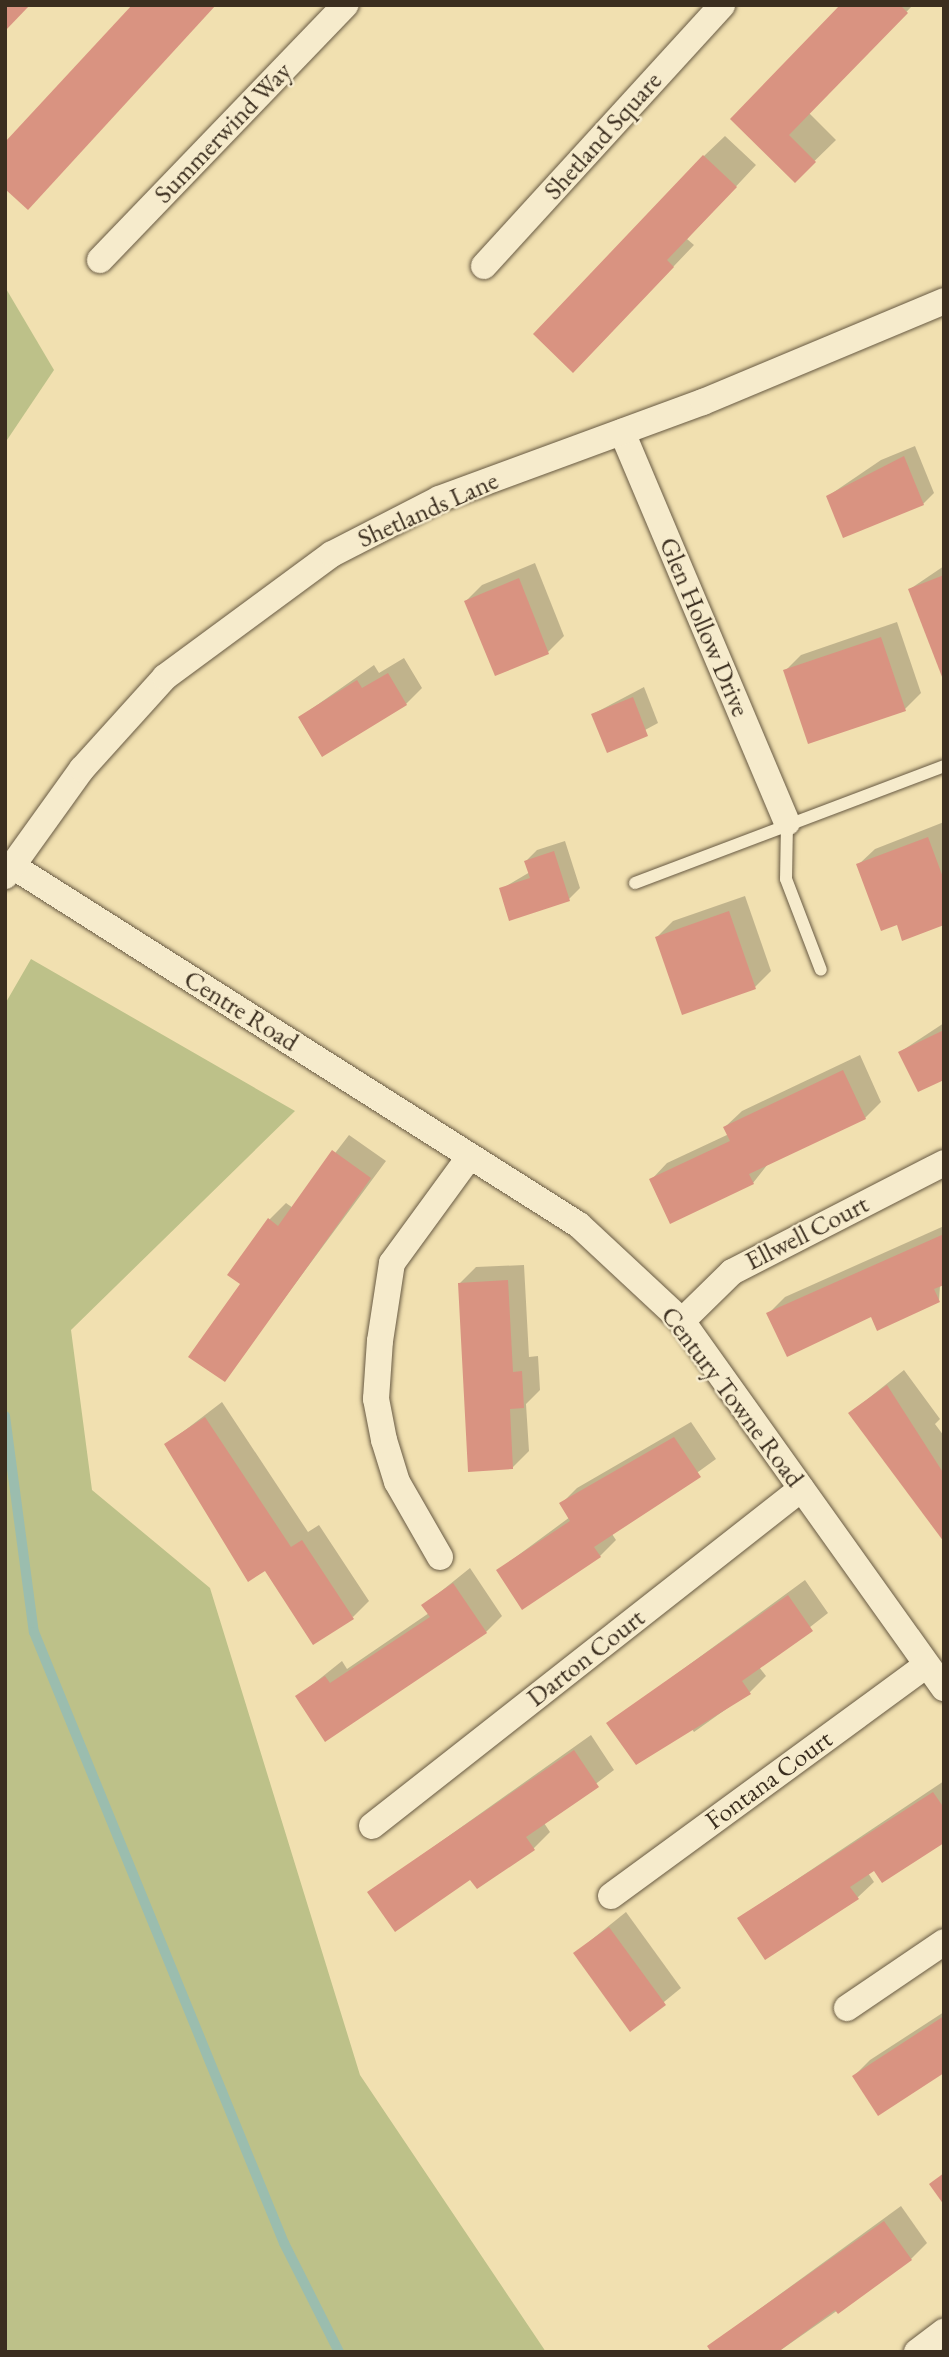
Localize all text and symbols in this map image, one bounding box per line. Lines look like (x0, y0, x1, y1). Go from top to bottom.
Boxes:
street label: Summerwind Way (148, 56, 298, 210)
street label: Shetland Square (538, 66, 668, 206)
street label: Shetlands Lane (353, 465, 503, 555)
street label: Glen Hollow Drive (652, 533, 756, 721)
street label: Centre Road (178, 964, 304, 1058)
street label: Ellwell Court (740, 1189, 874, 1277)
street label: Century Towne Road (654, 1301, 810, 1493)
street label: Darton Court (521, 1602, 651, 1714)
street label: Fontana Court (700, 1724, 838, 1836)

